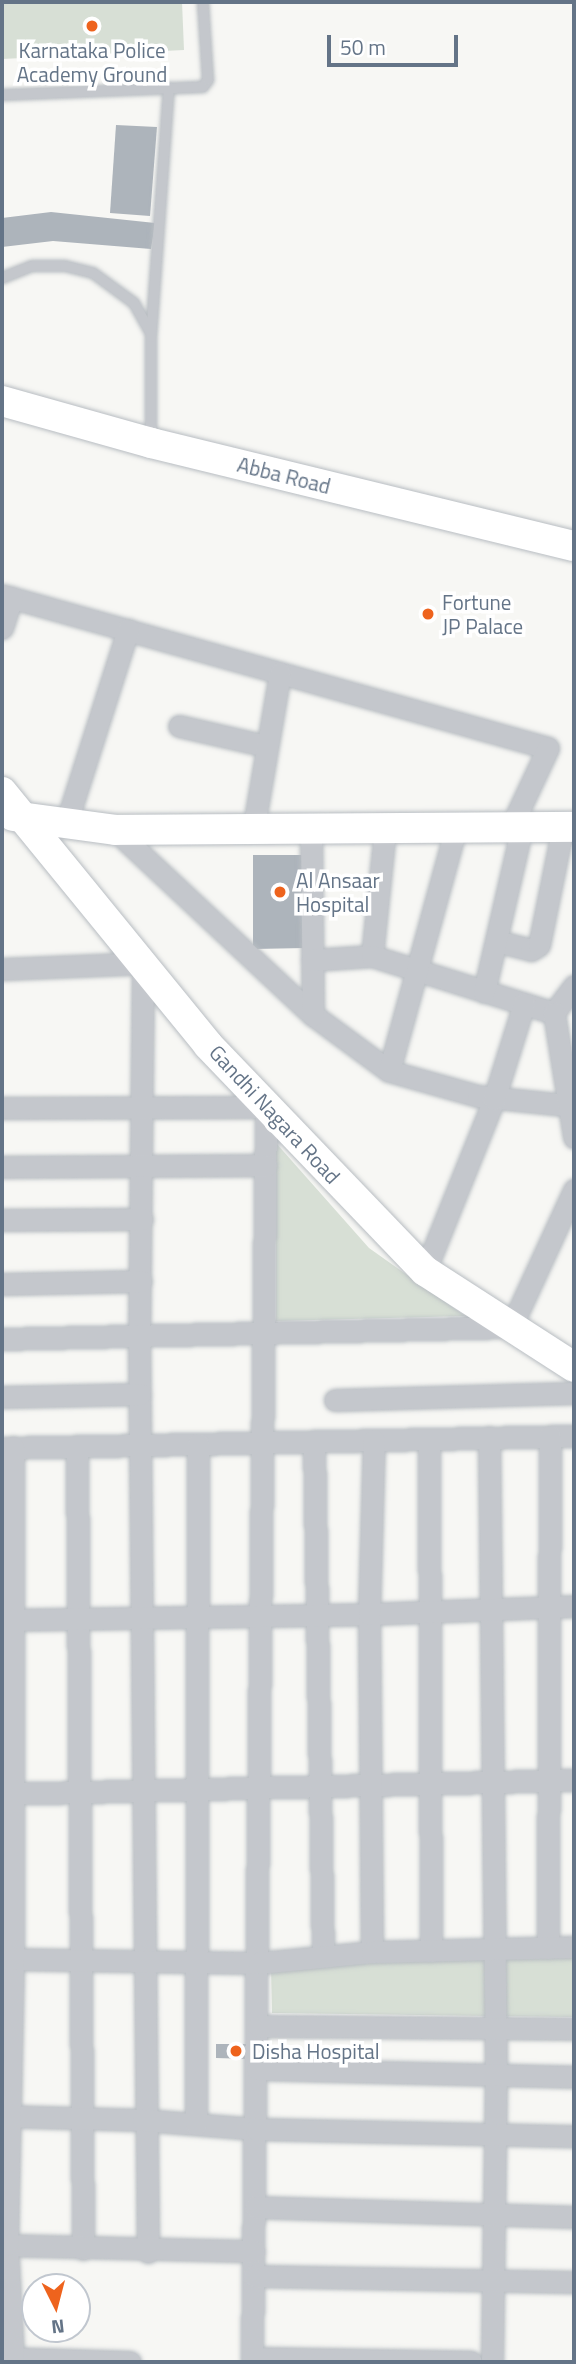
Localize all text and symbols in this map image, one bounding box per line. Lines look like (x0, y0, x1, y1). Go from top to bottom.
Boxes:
marker: Karnataka Police Academy Ground (84, 18, 100, 34)
scale bar (331, 21, 462, 65)
text: 50 m (340, 31, 386, 63)
place label: Karnataka Police Academy Ground (17, 37, 167, 87)
street label: Abba Road (235, 451, 333, 499)
place label: Fortune JP Palace (442, 589, 523, 639)
marker: Fortune JP Palace (420, 606, 436, 622)
place label: Al Ansaar Hospital (296, 867, 380, 917)
marker: Al Ansaar Hospital (270, 882, 290, 902)
street label: Gandhi Nagara Road (204, 1039, 346, 1189)
place label: Disha Hospital (252, 2038, 380, 2064)
marker: Disha Hospital (226, 2041, 246, 2061)
north arrow (21, 2273, 91, 2343)
text: N (50, 2312, 66, 2343)

